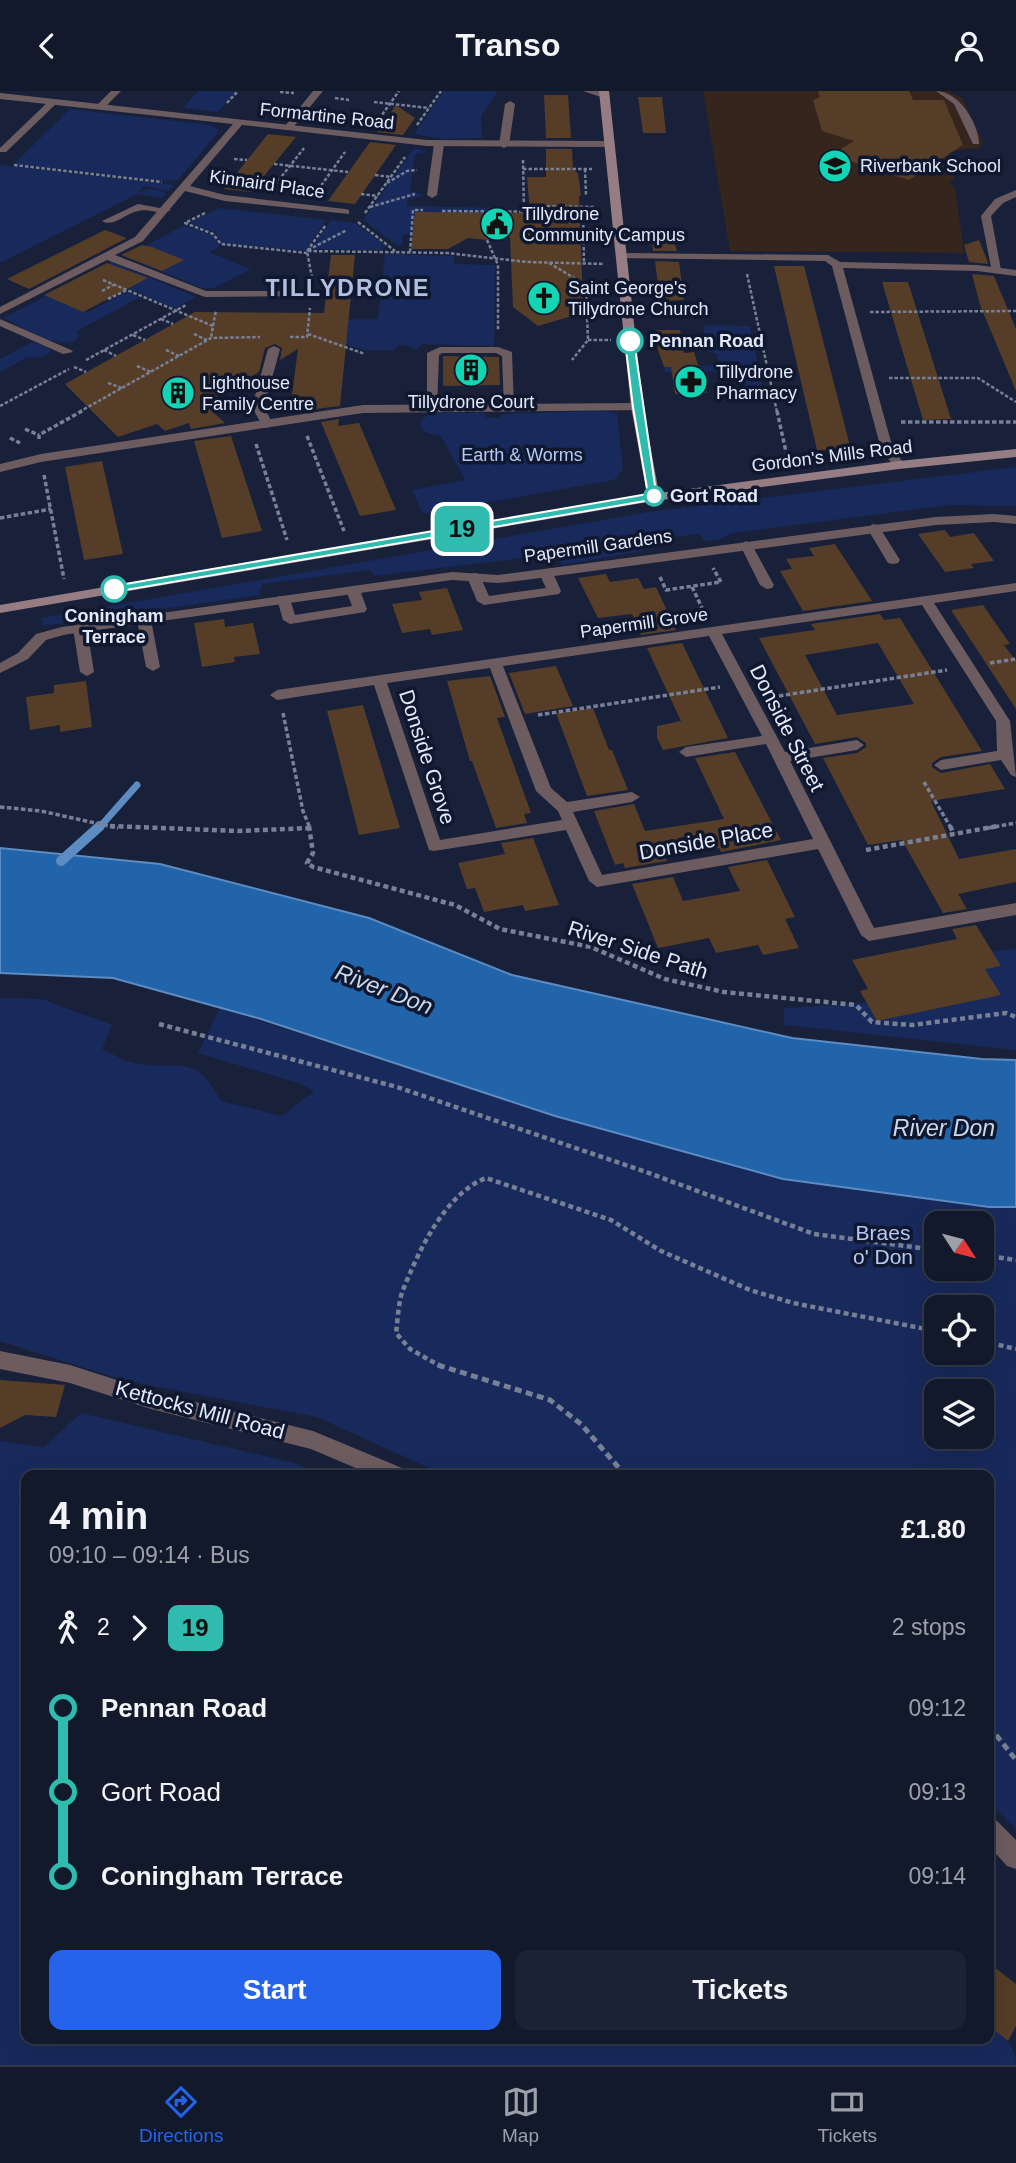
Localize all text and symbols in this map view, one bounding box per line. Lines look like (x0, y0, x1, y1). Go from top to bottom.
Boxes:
icon: back (28, 27, 66, 65)
text: Transo (456, 27, 560, 63)
icon: person (950, 27, 988, 65)
street label: Formartine Road (259, 99, 395, 133)
school or university icon: Riverbank School (816, 147, 854, 185)
place label: Riverbank School (860, 156, 1001, 176)
street label: Kinnaird Place (208, 166, 326, 202)
place label: Tillydrone Community Campus (522, 204, 685, 245)
public building icon: Tillydrone Community Campus (478, 205, 516, 243)
district label: TILLYDRONE (266, 275, 430, 301)
place label: Saint George's Tillydrone Church (568, 278, 708, 319)
church icon: Saint George's Tillydrone Church (525, 279, 563, 317)
marker: Pennan Road (617, 328, 643, 354)
place label: Pennan Road (649, 331, 764, 351)
building icon: Tillydrone Court (452, 351, 490, 389)
place label: Tillydrone Pharmacy (716, 362, 797, 403)
pharmacy icon: Tillydrone Pharmacy (672, 363, 710, 401)
place label: Lighthouse Family Centre (202, 373, 314, 414)
building icon: Lighthouse Family Centre (159, 374, 197, 412)
place label: Tillydrone Court (408, 392, 534, 412)
street label: Gordon's Mills Road (751, 436, 913, 476)
park label: Earth & Worms (461, 445, 583, 465)
marker: Gort Road (644, 486, 664, 506)
place label: Gort Road (670, 486, 758, 506)
line badge: 19 (430, 506, 494, 552)
text: 19 (449, 515, 475, 542)
street label: Papermill Gardens (523, 526, 673, 566)
marker: Coningham Terrace (101, 576, 127, 602)
street label: Papermill Grove (579, 604, 709, 642)
place label: Coningham Terrace (65, 606, 164, 647)
street label: Donside Street (746, 661, 829, 795)
street label: Donside Grove (395, 687, 460, 827)
street label: Donside Place (637, 817, 775, 864)
street label: River Side Path (565, 916, 711, 983)
water label: River Don (332, 959, 436, 1019)
water label: River Don (893, 1115, 995, 1141)
north arrow (924, 1211, 994, 1281)
map controls (924, 1211, 994, 1449)
park label: Braes o' Don (853, 1221, 913, 1268)
button: locate (924, 1295, 994, 1365)
street label: Kettocks Mill Road (113, 1376, 287, 1443)
button: layers (924, 1379, 994, 1449)
text: 4 min (49, 1495, 148, 1537)
text: £1.80 (901, 1514, 966, 1544)
text: 09:10 – 09:14 · Bus (49, 1542, 250, 1568)
icon: walk (49, 1609, 87, 1647)
icon: forward (120, 1609, 158, 1647)
text: 2 (97, 1614, 110, 1640)
text: 19 (182, 1614, 209, 1641)
text: 2 stops (892, 1614, 966, 1640)
text: Pennan Road (101, 1693, 267, 1723)
text: 09:12 (908, 1695, 966, 1721)
text: Gort Road (101, 1777, 221, 1807)
text: 09:13 (908, 1779, 966, 1805)
text: Coningham Terrace (101, 1861, 343, 1891)
text: 09:14 (908, 1863, 966, 1889)
button: Start (49, 1950, 501, 2030)
button: Tickets (515, 1950, 966, 2030)
tab: Directions (139, 2083, 223, 2147)
tab: Map (502, 2083, 540, 2147)
tab: Tickets (818, 2083, 877, 2147)

